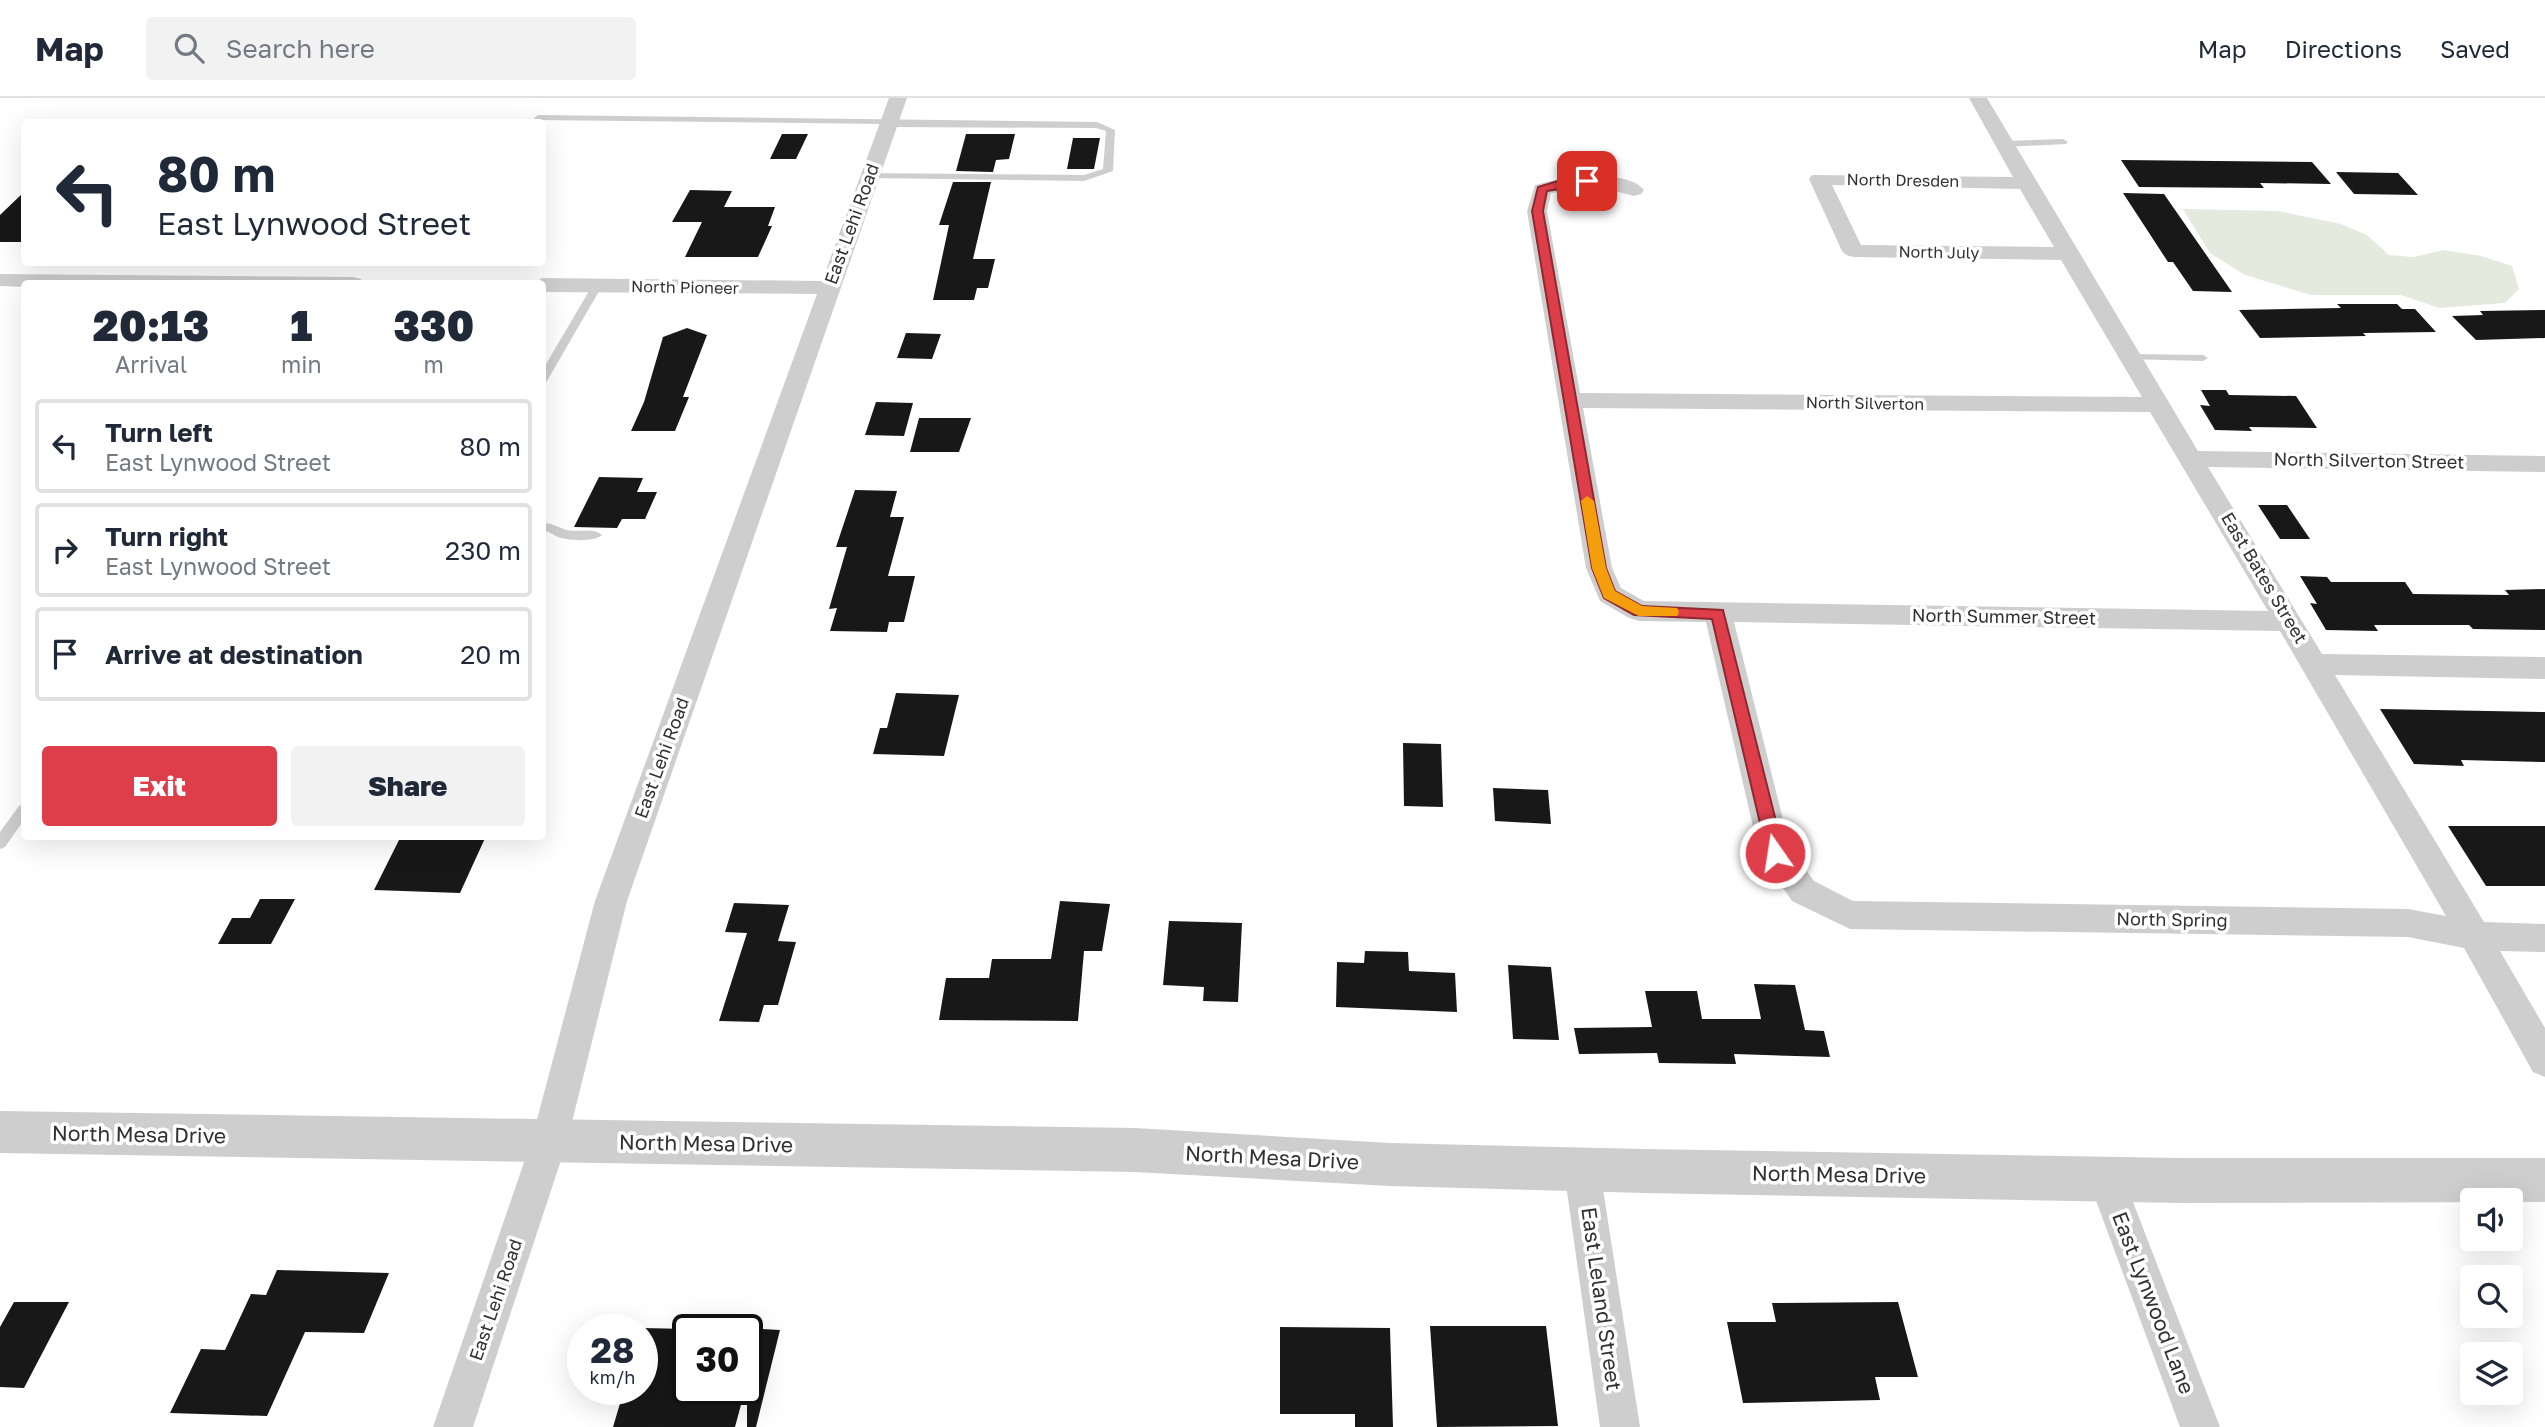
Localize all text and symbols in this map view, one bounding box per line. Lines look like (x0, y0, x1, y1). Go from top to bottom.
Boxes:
search box (146, 17, 636, 80)
text: Map (35, 29, 104, 68)
icon: search (170, 29, 208, 67)
text: Search here (226, 33, 375, 64)
text: Map (2198, 34, 2247, 63)
text: Directions (2285, 34, 2402, 63)
text: Saved (2440, 34, 2510, 63)
text: 80 m (157, 144, 275, 203)
icon: left (42, 147, 133, 238)
pin (1557, 151, 1617, 211)
street label: East Lehi Road (819, 160, 883, 287)
icon: arrive (1568, 162, 1606, 200)
street label: North Dresden (1847, 169, 1959, 191)
text: East Lynwood Street (157, 204, 471, 242)
street label: North July (1898, 241, 1980, 263)
street label: North Pioneer (631, 276, 739, 298)
text: 20:13 (93, 300, 209, 350)
text: 1 (290, 300, 312, 350)
text: 330 (393, 300, 474, 350)
text: Arrival (115, 350, 187, 378)
text: min (281, 350, 322, 378)
text: m (424, 350, 444, 378)
street label: North Silverton (1806, 392, 1924, 414)
text: Turn left (105, 417, 213, 448)
icon: left (46, 427, 84, 465)
text: 80 m (460, 431, 521, 462)
street label: North Silverton Street (2273, 447, 2465, 473)
text: East Lynwood Street (105, 448, 331, 476)
street label: East Bates Street (2217, 508, 2313, 647)
text: Turn right (105, 521, 228, 552)
icon: right (46, 531, 84, 569)
text: 230 m (445, 535, 521, 566)
text: East Lynwood Street (105, 552, 331, 580)
street label: North Summer Street (1912, 603, 2096, 629)
icon: arrive (46, 635, 84, 673)
text: Arrive at destination (105, 639, 363, 670)
text: 20 m (460, 639, 521, 670)
street label: East Lehi Road (629, 694, 693, 821)
button: Exit (42, 746, 277, 826)
button: Share (291, 746, 525, 826)
position arrow (1738, 816, 1812, 890)
street label: North Spring (2116, 907, 2228, 931)
street label: North Mesa Drive (52, 1119, 226, 1149)
street label: North Mesa Drive (619, 1128, 793, 1158)
street label: North Mesa Drive (1184, 1139, 1360, 1175)
street label: North Mesa Drive (1752, 1159, 1926, 1189)
map controls (2460, 1188, 2523, 1405)
button: sound (2460, 1188, 2523, 1251)
street label: East Leland Street (1576, 1205, 1628, 1392)
street label: East Lynwood Lane (2107, 1208, 2201, 1398)
street label: East Lehi Road (464, 1236, 526, 1363)
button: search (2460, 1265, 2523, 1328)
speed limit sign: 30 (672, 1314, 763, 1405)
text: 28 (591, 1329, 634, 1371)
button: layers (2460, 1342, 2523, 1405)
text: km/h (590, 1366, 635, 1388)

